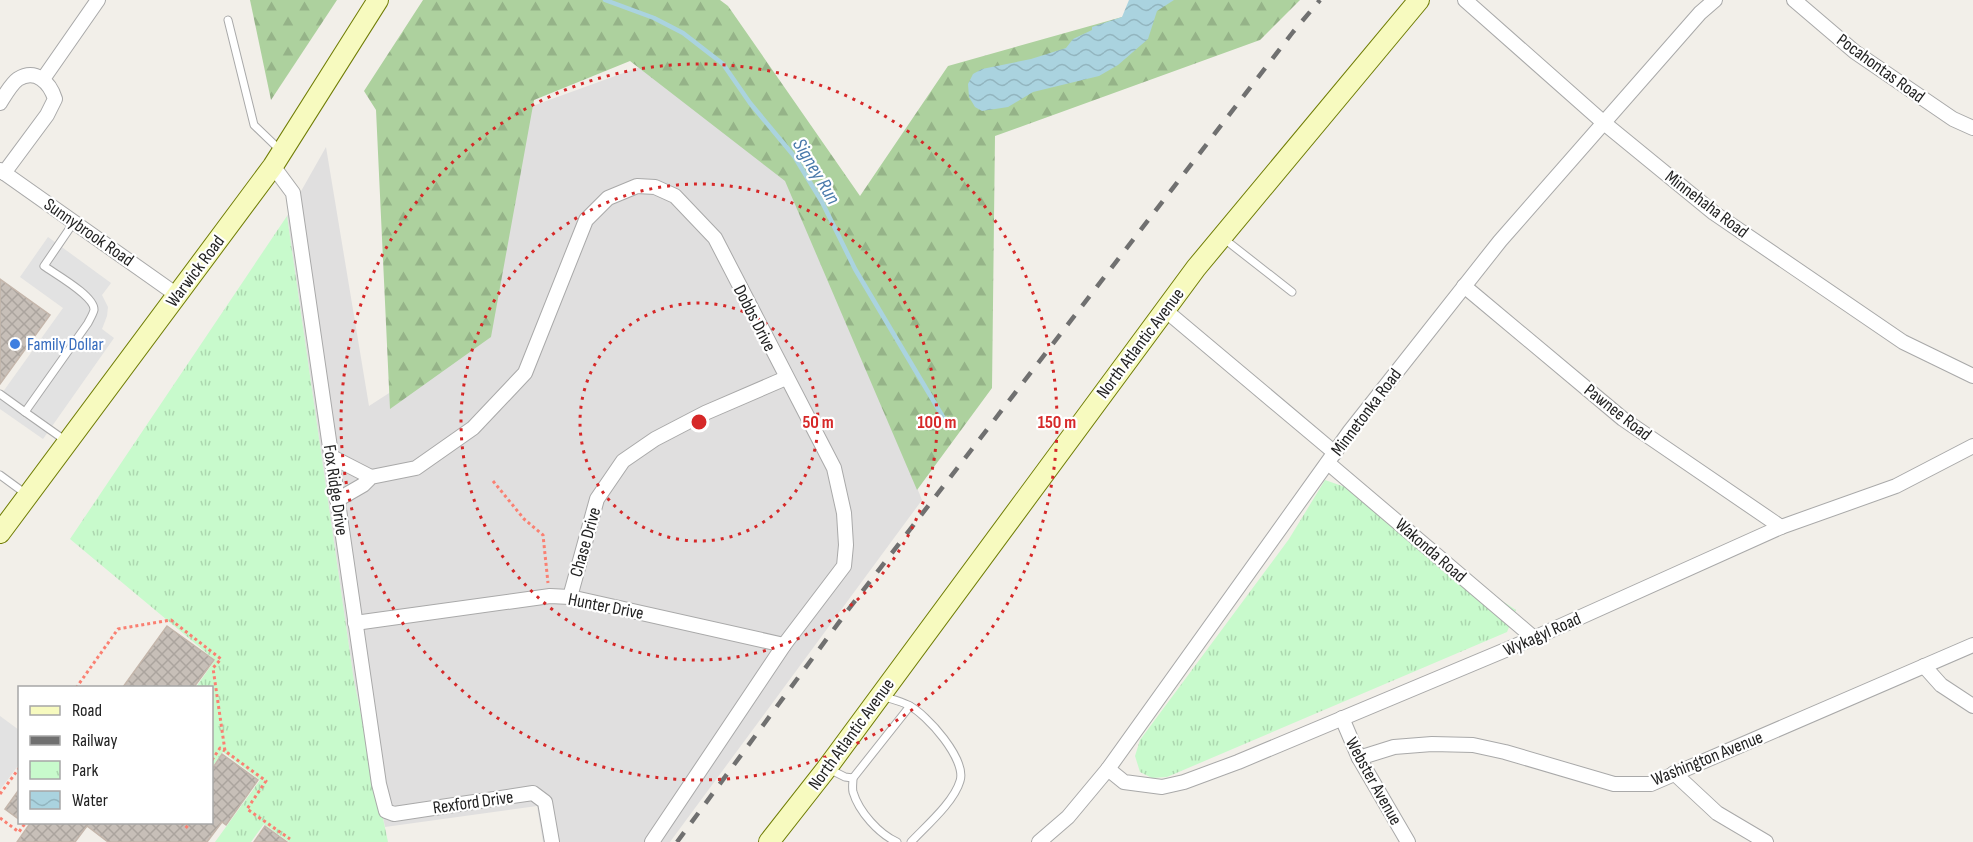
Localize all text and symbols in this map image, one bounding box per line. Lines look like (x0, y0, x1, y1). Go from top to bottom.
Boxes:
street label: Pocahontas Road (1833, 29, 1929, 107)
water label: Signey Run (787, 134, 845, 209)
street label: Minnehaha Road (1661, 166, 1752, 243)
street label: Sunnybrook Road (40, 194, 138, 271)
street label: Warwick Road (162, 231, 229, 311)
street label: Dobbs Drive (729, 281, 780, 355)
street label: North Atlantic Avenue (1092, 284, 1189, 402)
place label: Family Dollar (27, 334, 104, 355)
marker: Family Dollar (8, 337, 22, 351)
street label: Minnetonka Road (1327, 365, 1406, 460)
street label: Pawnee Road (1580, 380, 1655, 445)
centre of rings (689, 412, 709, 432)
text: 50 m (802, 412, 834, 433)
text: 100 m (918, 412, 957, 433)
text: 150 m (1038, 412, 1076, 433)
street label: Fox Ridge Drive (319, 443, 352, 537)
street label: Chase Drive (566, 505, 605, 579)
street label: Wakonda Road (1391, 514, 1470, 587)
street label: Hunter Drive (566, 589, 645, 624)
street label: Wykagyl Road (1500, 608, 1584, 661)
street label: North Atlantic Avenue (804, 675, 899, 794)
legend (18, 686, 213, 824)
text: Road (72, 700, 102, 721)
street label: Washington Avenue (1649, 727, 1766, 790)
text: Railway (72, 730, 117, 751)
street label: Webster Avenue (1341, 734, 1406, 829)
text: Park (72, 760, 98, 781)
street label: Rexford Drive (432, 786, 515, 819)
text: Water (72, 790, 108, 811)

